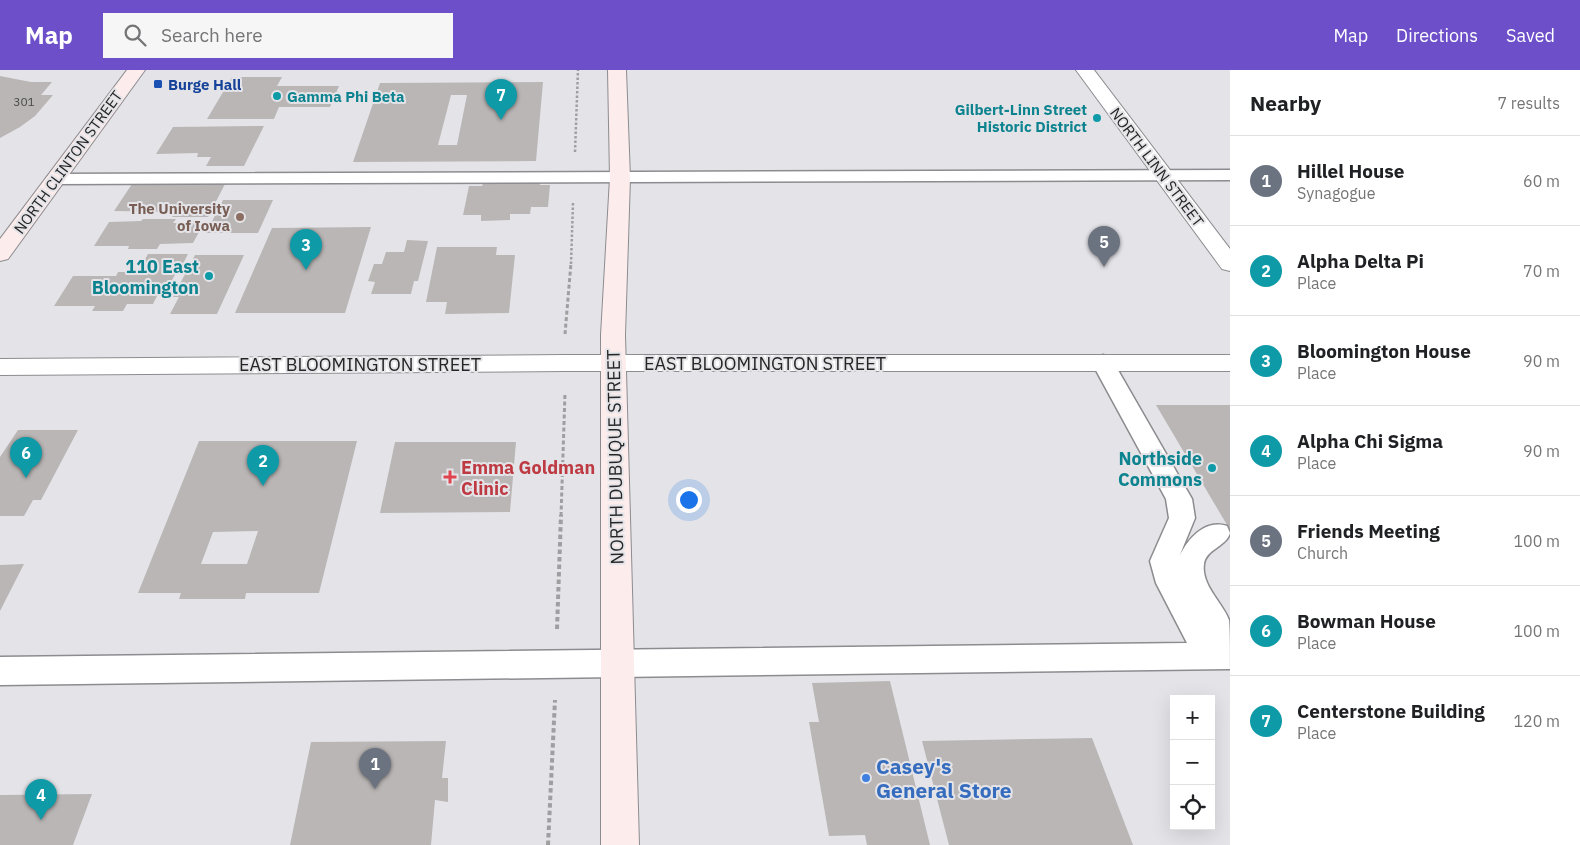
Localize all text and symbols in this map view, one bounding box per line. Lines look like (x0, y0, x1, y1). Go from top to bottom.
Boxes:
search box (103, 13, 453, 58)
text: Map (25, 19, 73, 51)
icon: search (121, 21, 149, 49)
text: Search here (161, 23, 263, 47)
text: Map (1333, 24, 1368, 47)
text: Directions (1396, 24, 1478, 47)
text: Saved (1506, 24, 1555, 47)
place label: Burge Hall (168, 75, 242, 94)
marker: Burge Hall (152, 78, 164, 90)
pin: 7 (485, 79, 517, 120)
street label: NORTH CLINTON STREET (10, 86, 127, 237)
place label: Gamma Phi Beta (287, 87, 405, 106)
text: Nearby (1250, 89, 1321, 117)
marker: Gamma Phi Beta (271, 90, 283, 102)
text: 7 results (1497, 93, 1560, 113)
house number: 301 (13, 94, 35, 109)
place label: Gilbert-Linn Street Historic District (955, 100, 1087, 136)
street label: NORTH LINN STREET (1106, 104, 1208, 231)
marker: Gilbert-Linn Street Historic District (1091, 112, 1103, 124)
text: Hillel House (1297, 159, 1405, 183)
text: 1 (1261, 171, 1271, 191)
text: 60 m (1523, 171, 1560, 191)
text: Synagogue (1297, 183, 1375, 203)
place label: The University of Iowa (129, 199, 230, 235)
marker: The University of Iowa (234, 211, 246, 223)
pin: 5 (1088, 226, 1120, 267)
pin: 3 (290, 229, 322, 270)
text: Alpha Delta Pi (1297, 249, 1424, 273)
place label: 110 East Bloomington (92, 255, 199, 299)
text: 2 (1261, 261, 1271, 281)
text: 70 m (1523, 261, 1560, 281)
marker: 110 East Bloomington (203, 270, 215, 282)
text: Place (1297, 273, 1336, 293)
text: Bloomington House (1297, 339, 1471, 363)
street label: NORTH DUBUQUE STREET (602, 349, 628, 565)
text: 3 (1261, 351, 1271, 371)
text: 90 m (1523, 351, 1560, 371)
street label: EAST BLOOMINGTON STREET (644, 352, 886, 375)
street label: EAST BLOOMINGTON STREET (239, 353, 481, 376)
text: Place (1297, 363, 1336, 383)
text: Alpha Chi Sigma (1297, 429, 1443, 453)
pin: 6 (10, 437, 42, 478)
text: 4 (1261, 441, 1271, 461)
text: 90 m (1523, 441, 1560, 461)
pin: 2 (247, 445, 279, 486)
place label: Northside Commons (1118, 447, 1202, 491)
text: Place (1297, 453, 1336, 473)
place label: Emma Goldman Clinic (461, 456, 595, 500)
marker: Northside Commons (1206, 462, 1218, 474)
marker: Emma Goldman Clinic (443, 470, 457, 484)
your location (676, 487, 702, 513)
text: Friends Meeting (1297, 519, 1440, 543)
text: 5 (1261, 531, 1271, 551)
text: 100 m (1513, 531, 1560, 551)
text: Church (1297, 543, 1348, 563)
text: Bowman House (1297, 609, 1436, 633)
text: 6 (1261, 621, 1271, 641)
text: 100 m (1513, 621, 1560, 641)
text: Place (1297, 633, 1336, 653)
map controls (1170, 695, 1215, 830)
button: + (1170, 695, 1215, 740)
text: Centerstone Building (1297, 699, 1485, 723)
text: 7 (1261, 711, 1271, 731)
text: 120 m (1513, 711, 1560, 731)
text: Place (1297, 723, 1336, 743)
button: − (1170, 740, 1215, 785)
pin: 1 (359, 748, 391, 789)
place label: Casey's General Store (876, 752, 1012, 804)
marker: Casey's General Store (860, 772, 872, 784)
pin: 4 (25, 779, 57, 820)
button: locate (1170, 785, 1215, 830)

